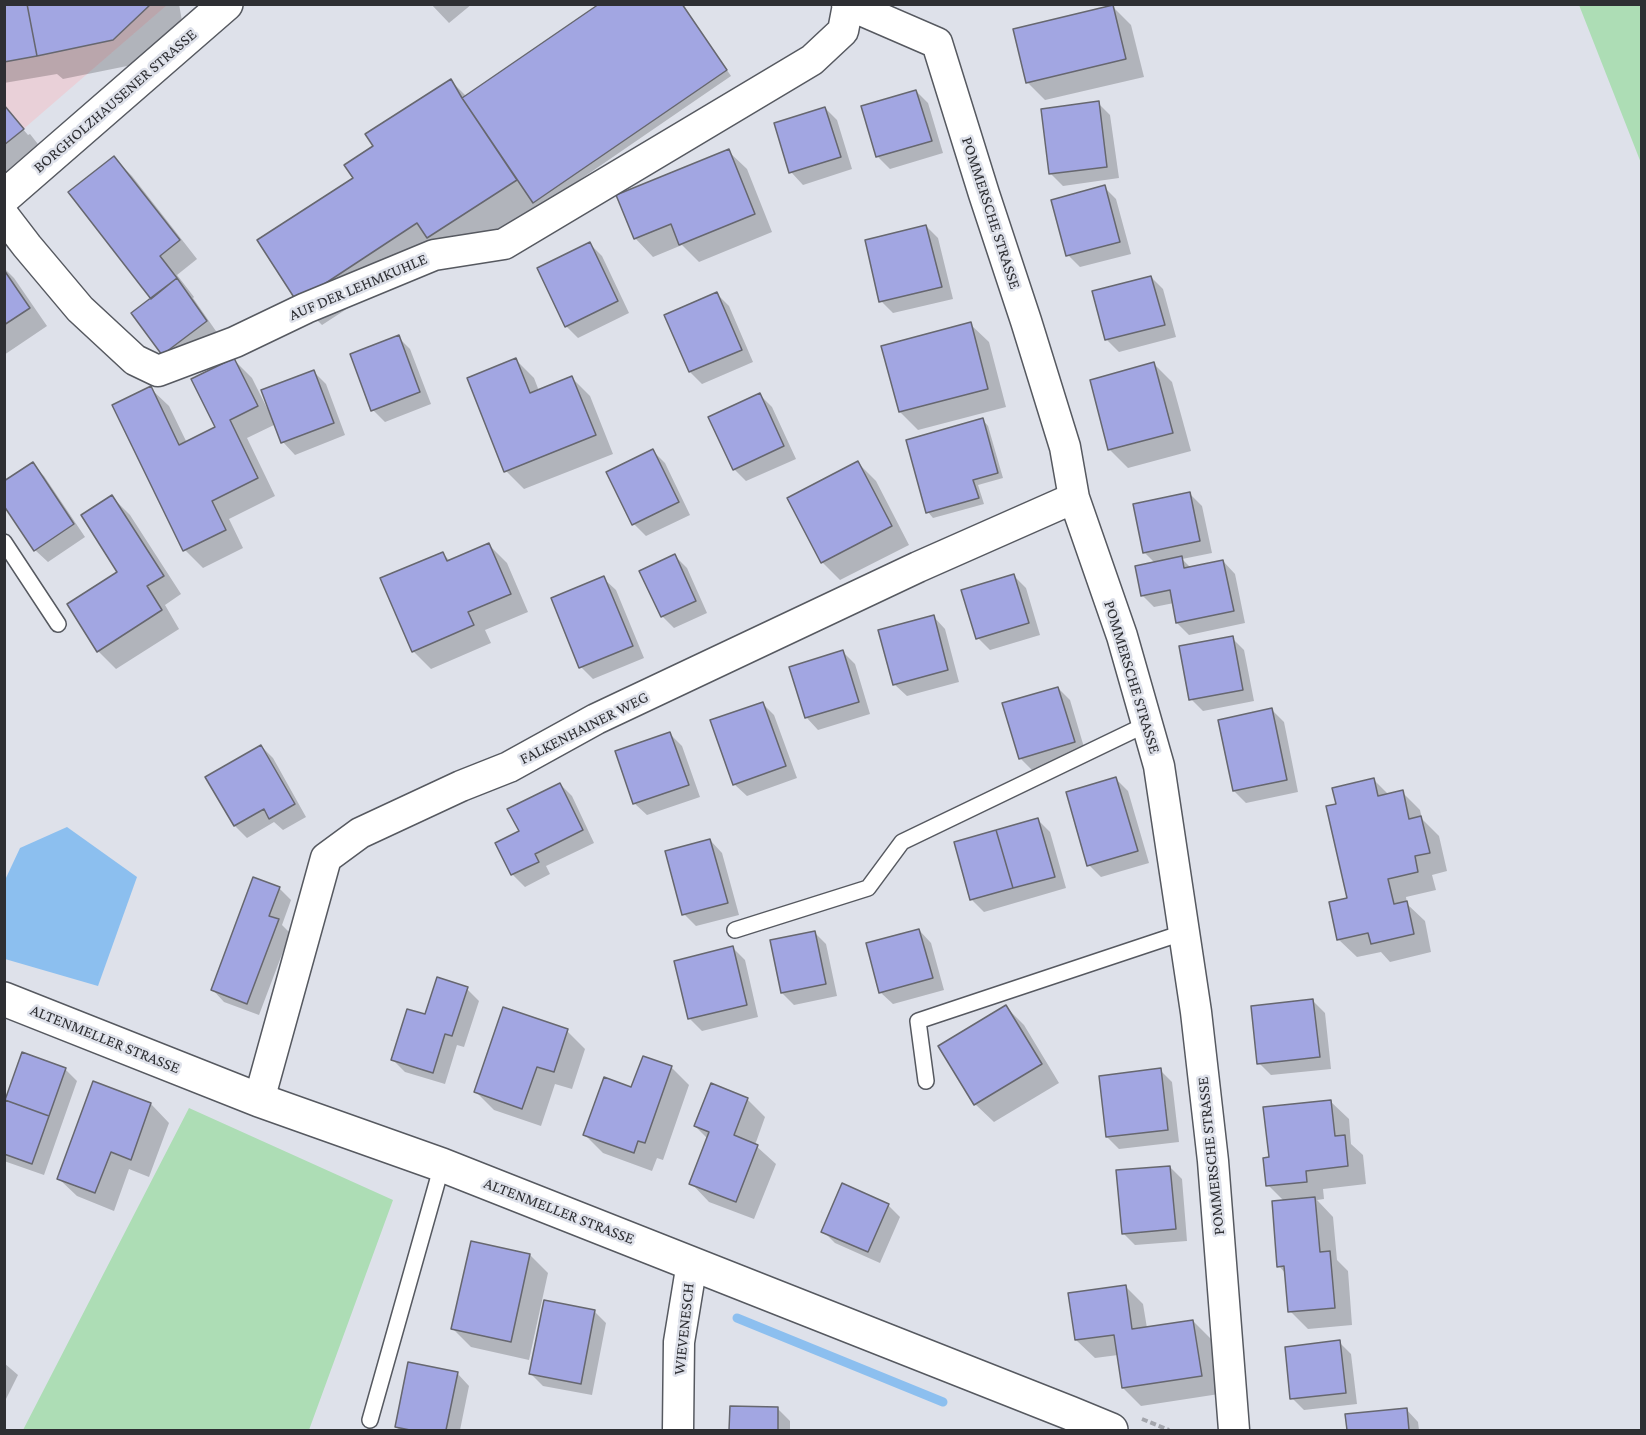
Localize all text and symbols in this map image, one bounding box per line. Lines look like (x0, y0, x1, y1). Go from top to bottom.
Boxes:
street label: BORGHOLZHAUSENER STRASSE (29, 25, 201, 177)
street label: POMMERSCHE STRASSE (957, 134, 1025, 292)
street label: AUF DER LEHMKUHLE (286, 249, 430, 325)
street label: POMMERSCHE STRASSE (1100, 598, 1164, 756)
street label: FALKENHAINER WEG (516, 687, 652, 769)
street label: ALTENMELLER STRASSE (27, 1000, 183, 1078)
street label: POMMERSCHE STRASSE (1193, 1076, 1229, 1236)
street label: ALTENMELLER STRASSE (481, 1173, 637, 1249)
street label: WIEVENESCH (670, 1282, 698, 1376)

